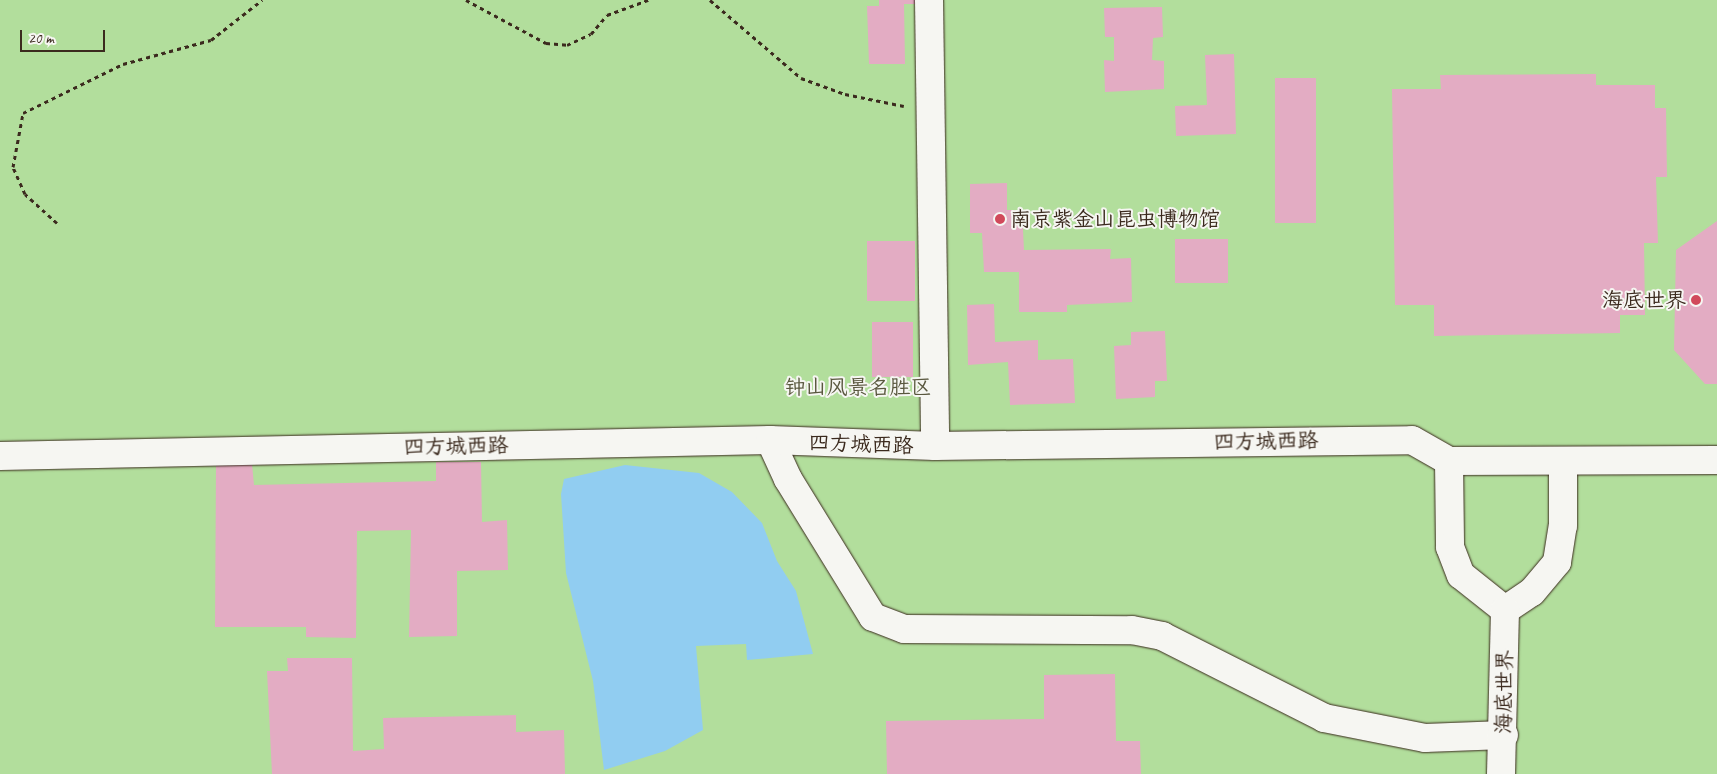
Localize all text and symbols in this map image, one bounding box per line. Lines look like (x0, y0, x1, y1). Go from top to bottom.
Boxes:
scale bar (22, 20, 108, 52)
text: 20 m (28, 29, 54, 48)
place label: 南京紫金山昆虫博物馆 (1010, 206, 1220, 232)
marker: 南京紫金山昆虫博物馆 (994, 213, 1006, 225)
place label: 海底世界 (1602, 287, 1686, 313)
marker: 海底世界 (1690, 294, 1702, 306)
park label: 钟山风景名胜区 (785, 374, 931, 400)
street label: 四方城西路 (1213, 427, 1319, 455)
street label: 四方城西路 (808, 430, 914, 458)
street label: 四方城西路 (403, 432, 509, 460)
street label: 海底世界 (1491, 650, 1517, 734)

